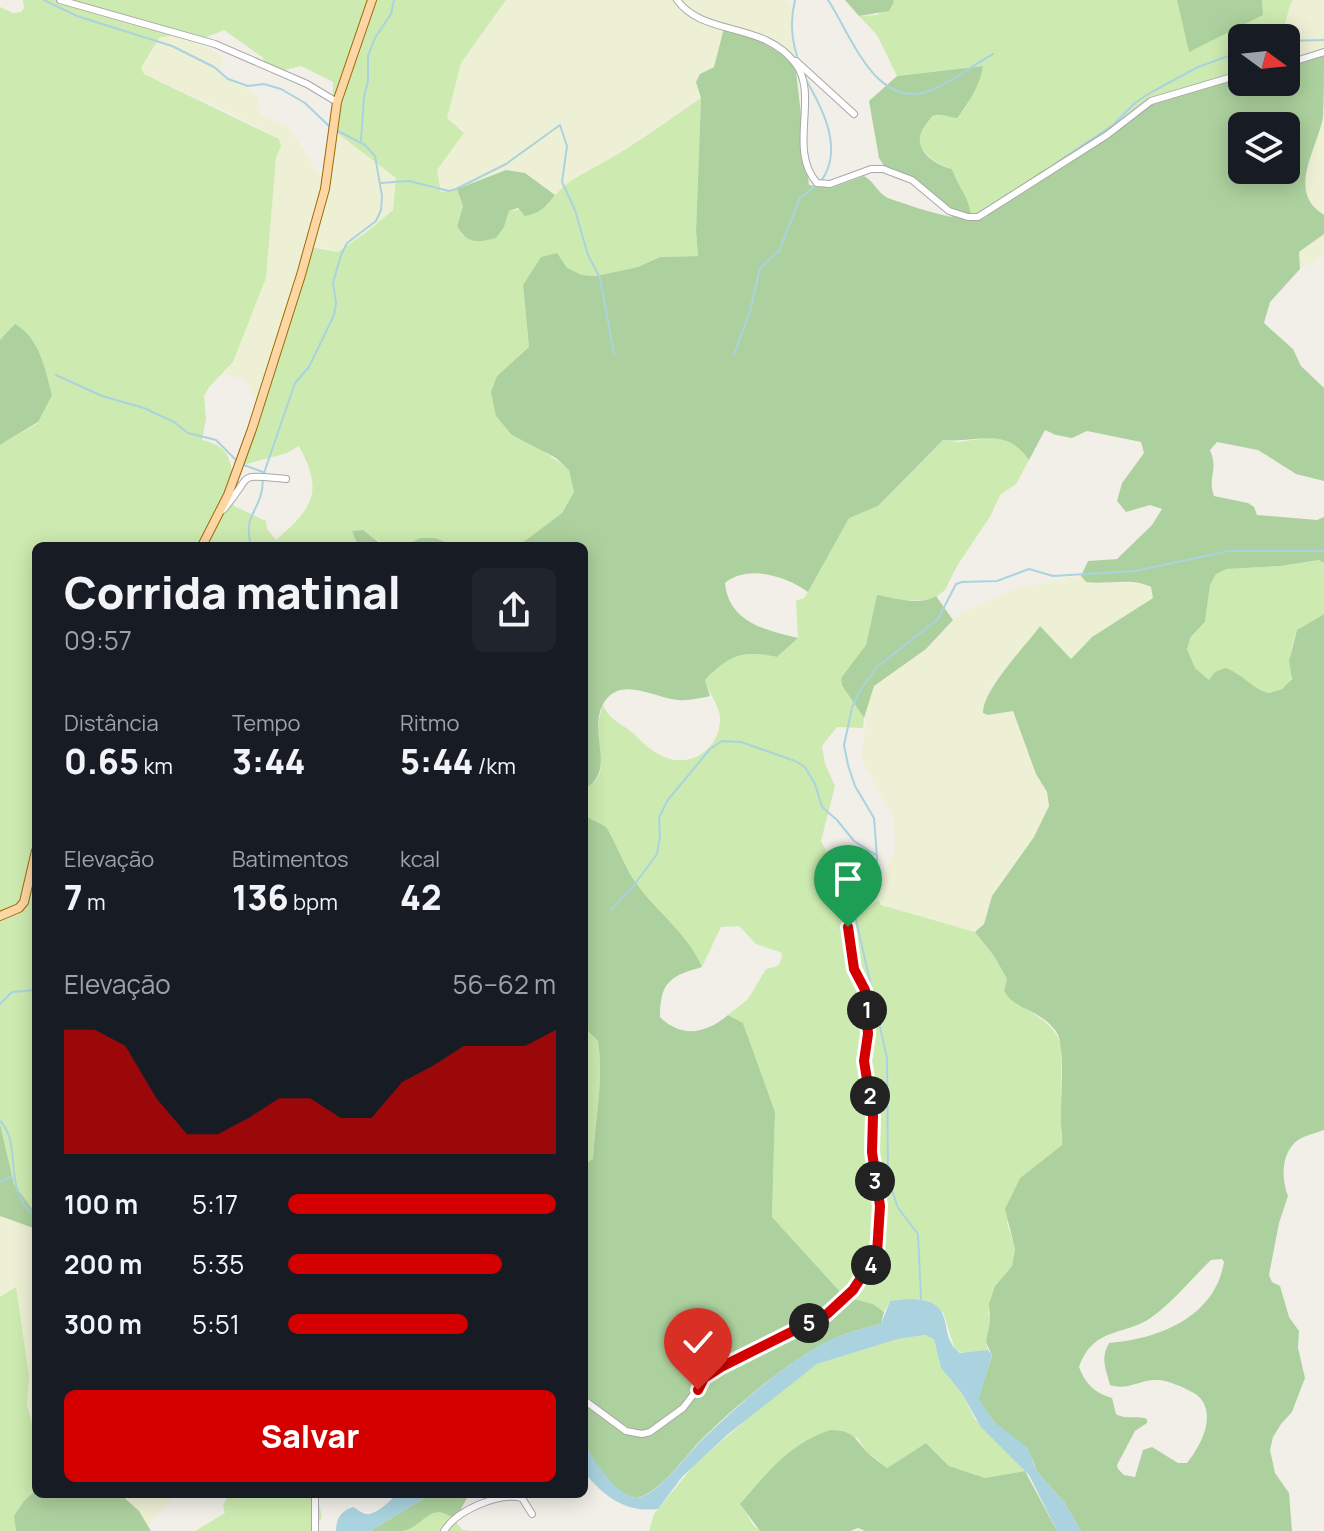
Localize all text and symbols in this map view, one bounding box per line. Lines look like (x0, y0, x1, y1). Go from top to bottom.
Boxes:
north arrow (1228, 24, 1300, 96)
map controls (1228, 24, 1300, 184)
button: layers (1228, 112, 1300, 184)
text: Corrida matinal (64, 562, 401, 622)
button: share (472, 568, 556, 652)
text: 09:57 (64, 622, 132, 658)
text: Distância (64, 708, 159, 738)
text: Tempo (232, 708, 301, 738)
text: Ritmo (400, 708, 459, 738)
text: 0.65 (64, 738, 139, 784)
text: 3:44 (232, 738, 305, 784)
text: 5:44 (400, 738, 473, 784)
text: km (139, 751, 173, 781)
text: /km (473, 751, 516, 781)
text: Elevação (64, 844, 154, 874)
text: Batimentos (232, 844, 349, 874)
text: kcal (400, 844, 440, 874)
pin (814, 845, 882, 927)
icon: arrive (826, 857, 870, 901)
text: 7 (64, 874, 83, 920)
text: 136 (232, 874, 289, 920)
text: 42 (400, 874, 441, 920)
text: m (83, 887, 106, 917)
text: bpm (289, 887, 338, 917)
text: Elevação (64, 966, 171, 1002)
text: 56–62 m (453, 966, 556, 1002)
pin: 1 (847, 990, 887, 1030)
text: 1 (862, 995, 872, 1025)
pin: 2 (850, 1076, 890, 1116)
text: 2 (863, 1081, 877, 1111)
pin: 3 (855, 1161, 895, 1201)
text: 3 (869, 1166, 881, 1196)
text: 100 m (64, 1186, 138, 1222)
text: 5:17 (192, 1186, 238, 1222)
pin: 4 (851, 1245, 891, 1285)
text: 200 m (64, 1246, 142, 1282)
text: 5:35 (192, 1246, 244, 1282)
text: 4 (864, 1250, 878, 1280)
pin: 5 (789, 1303, 829, 1343)
text: 300 m (64, 1306, 142, 1342)
text: 5:51 (192, 1306, 240, 1342)
pin (664, 1308, 732, 1390)
text: 5 (803, 1308, 815, 1338)
icon: check (676, 1320, 720, 1364)
button: Salvar (64, 1390, 556, 1482)

